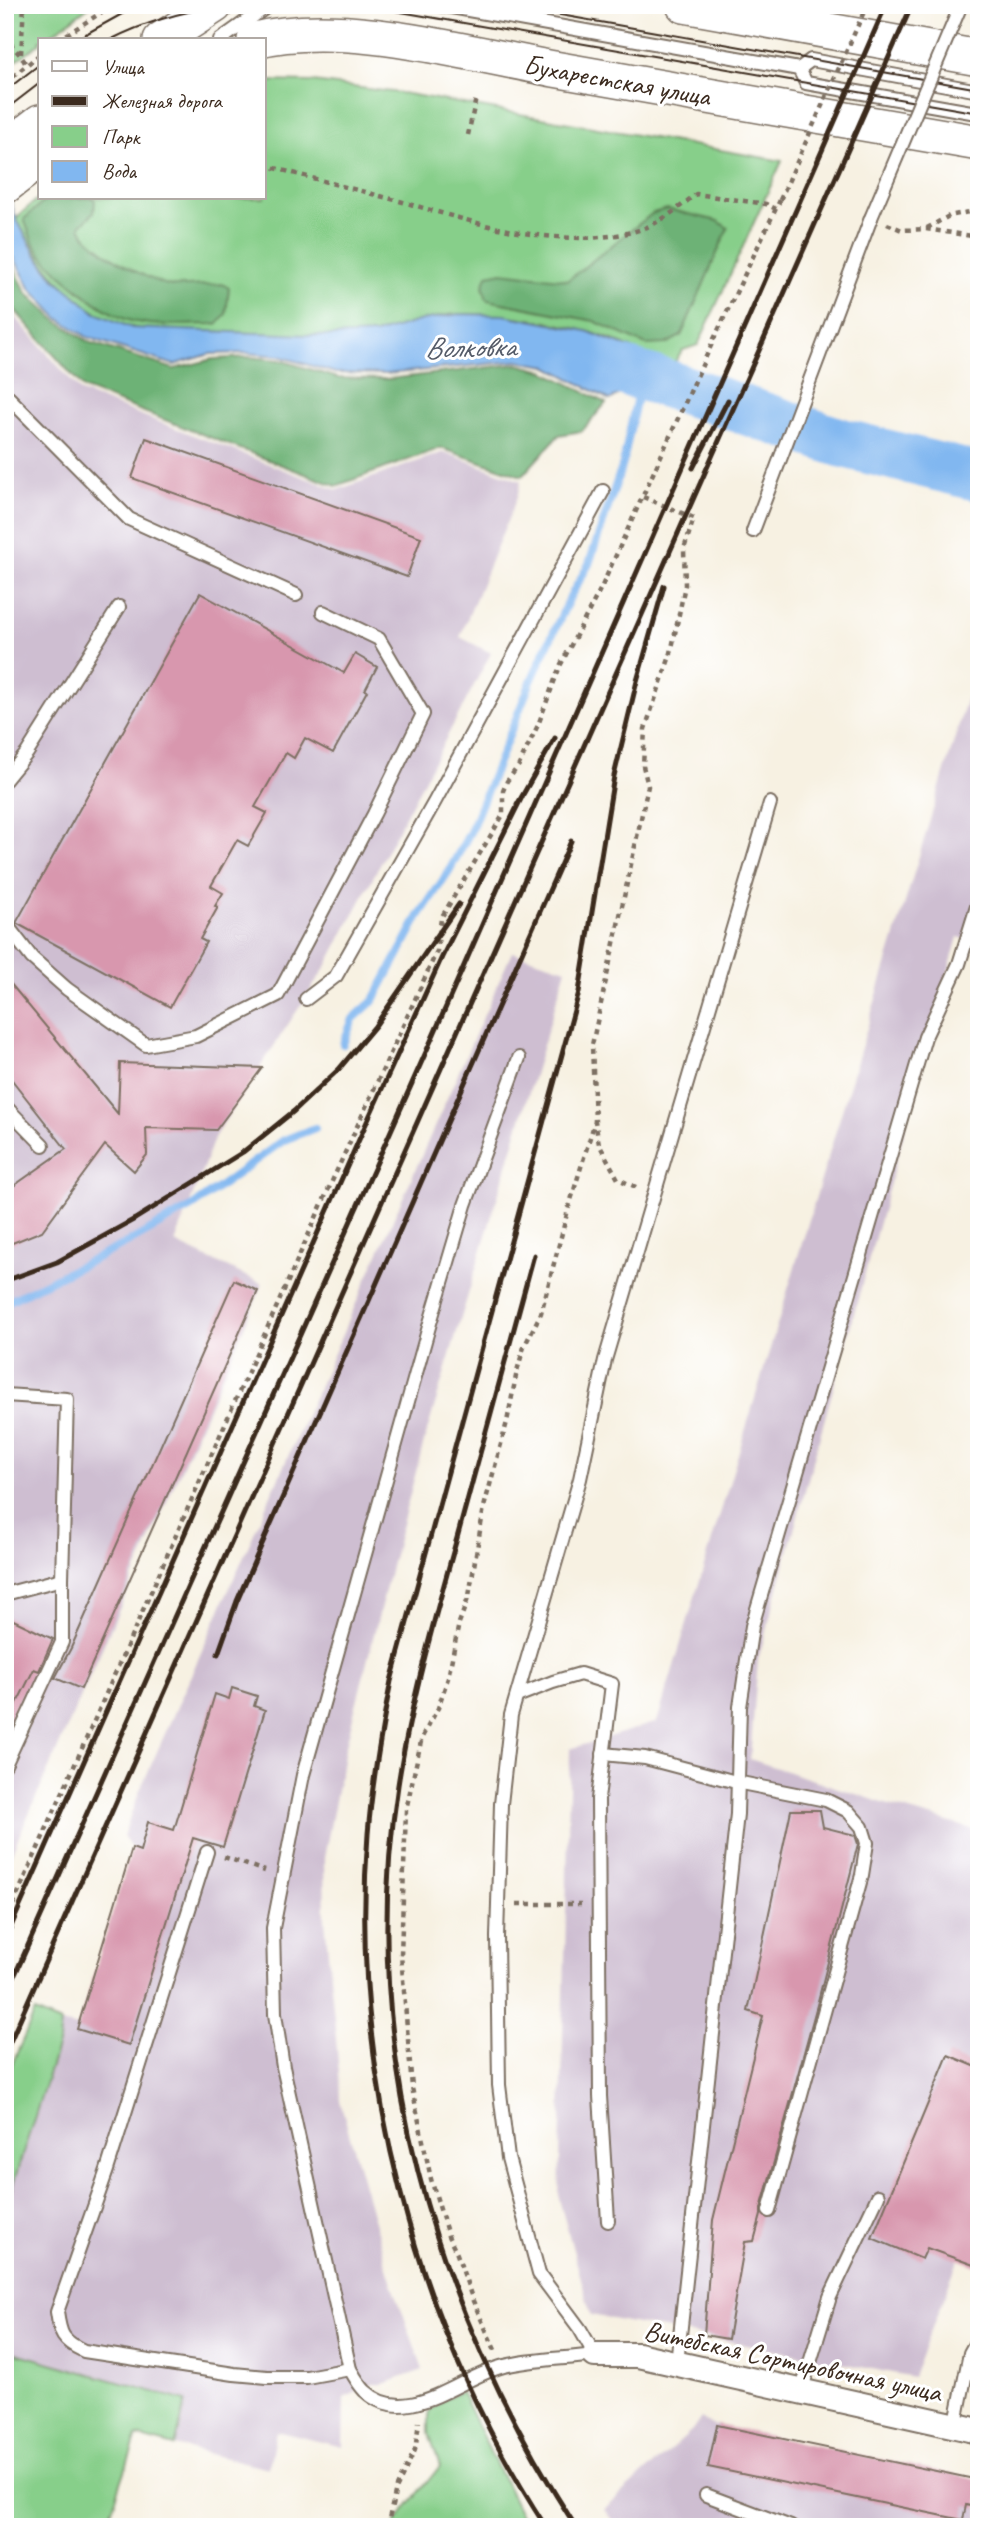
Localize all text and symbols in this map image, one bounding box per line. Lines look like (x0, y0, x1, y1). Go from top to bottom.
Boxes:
legend (38, 38, 266, 200)
street label: Бухарестская улица (521, 46, 715, 114)
text: Улица (102, 54, 145, 80)
text: Железная дорога (102, 88, 223, 114)
text: Парк (102, 124, 142, 150)
text: Вода (102, 158, 138, 184)
water label: Волковка (424, 327, 519, 367)
street label: Витебская Сортировочная улица (641, 2312, 947, 2410)

